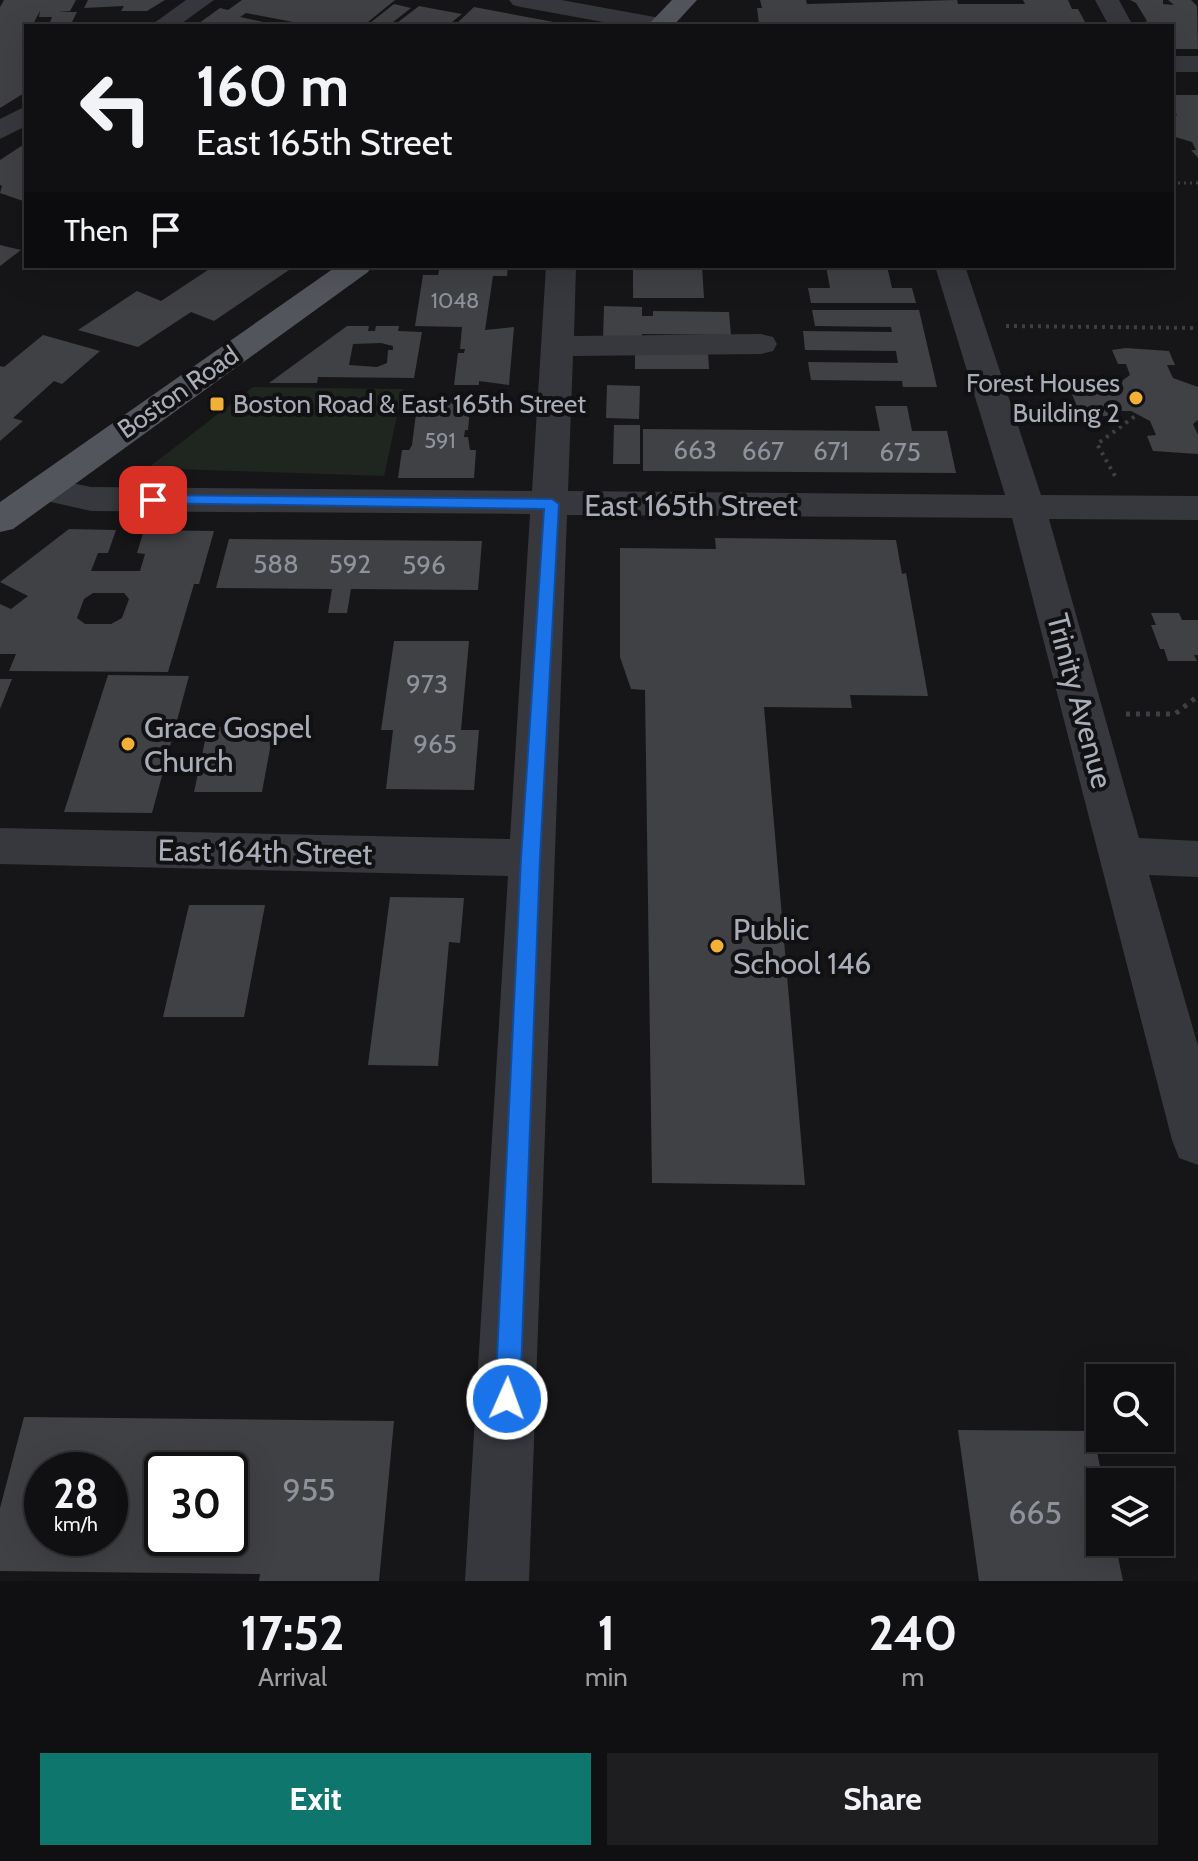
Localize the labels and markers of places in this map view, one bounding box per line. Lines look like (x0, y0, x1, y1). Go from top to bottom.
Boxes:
place label: Forest Houses Building 2 (966, 367, 1120, 429)
place label: Boston Road & East 165th Street (233, 388, 586, 420)
marker: Forest Houses Building 2 (1127, 389, 1145, 407)
marker: Boston Road & East 165th Street (208, 395, 226, 413)
pin (119, 466, 187, 534)
place label: Grace Gospel Church (144, 709, 311, 780)
marker: Grace Gospel Church (119, 735, 137, 753)
place label: Public School 146 (733, 911, 871, 982)
marker: Public School 146 (708, 937, 726, 955)

